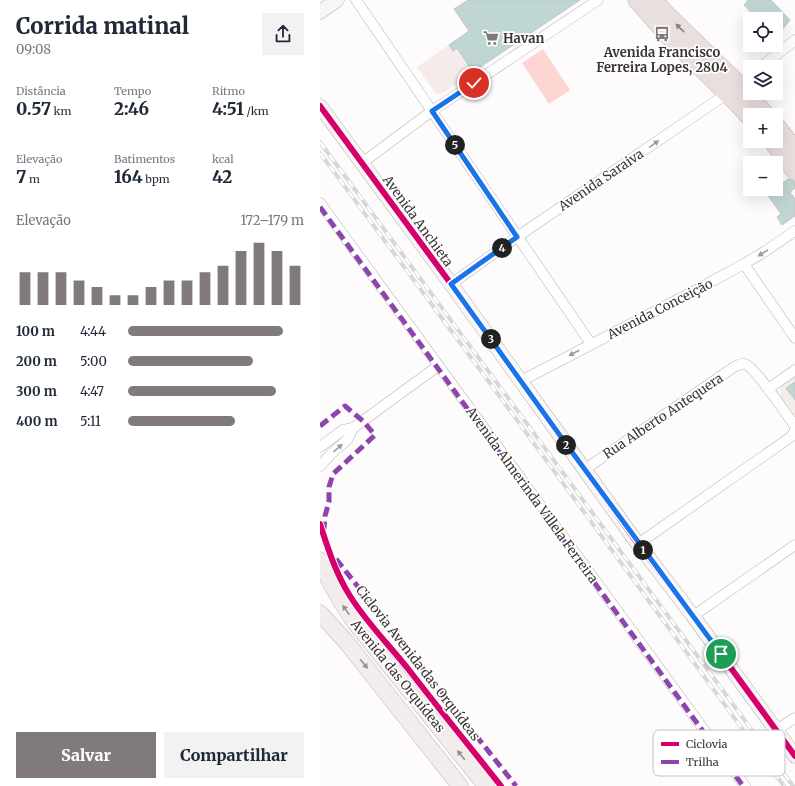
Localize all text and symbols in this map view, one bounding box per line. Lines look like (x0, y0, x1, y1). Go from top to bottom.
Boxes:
text: Corrida matinal (16, 12, 189, 40)
map controls (743, 12, 783, 196)
button: locate (743, 12, 783, 52)
button: share (262, 13, 304, 55)
one-way arrow (675, 23, 685, 33)
bus stop icon: Avenida Francisco Ferreira Lopes, 2804 (653, 25, 671, 43)
supermarket icon: Havan (482, 29, 500, 47)
place label: Havan (503, 30, 544, 47)
text: 09:08 (16, 41, 51, 58)
place label: Avenida Francisco Ferreira Lopes, 2804 (596, 44, 728, 76)
button: layers (743, 60, 783, 100)
pin (457, 66, 491, 100)
icon: check (463, 72, 485, 94)
text: Distância (16, 84, 66, 98)
text: Tempo (114, 84, 151, 98)
text: Ritmo (212, 84, 245, 98)
text: 0.57 (16, 98, 51, 120)
text: 2:46 (114, 98, 149, 120)
text: 4:51 (212, 98, 244, 120)
text: km (51, 104, 72, 118)
text: /km (244, 104, 269, 118)
button: + (743, 108, 783, 148)
pin: 5 (445, 135, 465, 155)
text: 5 (452, 138, 458, 152)
one-way arrow (648, 140, 659, 148)
street label: Avenida Saraiva (554, 145, 647, 215)
text: Elevação (16, 152, 62, 166)
text: Batimentos (114, 152, 175, 166)
text: kcal (212, 152, 234, 166)
button: − (743, 156, 783, 196)
text: 7 (16, 166, 26, 188)
text: 164 (114, 166, 143, 188)
text: 42 (212, 166, 232, 188)
street label: Avenida Anchieta (378, 171, 457, 270)
text: m (26, 172, 40, 186)
text: bpm (143, 172, 170, 186)
text: Elevação (16, 212, 71, 229)
text: 172–179 m (240, 212, 304, 229)
pin: 4 (492, 238, 512, 258)
text: 4 (499, 241, 506, 255)
one-way arrow (758, 249, 768, 257)
street label: Avenida Conceição (603, 275, 716, 343)
text: 100 m (16, 323, 55, 340)
text: 4:44 (80, 323, 106, 340)
pin: 3 (481, 329, 501, 349)
text: 3 (488, 332, 494, 346)
one-way arrow (568, 350, 580, 357)
text: 200 m (16, 353, 57, 370)
text: 5:00 (80, 353, 107, 370)
street label: Rua Alberto Antequera (600, 369, 726, 463)
text: 300 m (16, 383, 57, 400)
text: 4:47 (80, 383, 104, 400)
street label: Avenida Almerinda Villela Ferreira (462, 403, 602, 587)
text: 400 m (16, 413, 58, 430)
text: 5:11 (80, 413, 101, 430)
pin: 2 (556, 435, 576, 455)
text: 2 (563, 438, 569, 452)
one-way arrow (332, 443, 343, 452)
pin: 1 (633, 540, 653, 560)
text: 1 (640, 543, 646, 557)
street label: Ciclovia Avenida das Orquídeas (353, 582, 483, 744)
one-way arrow (342, 604, 350, 615)
street label: Avenida das Orquídeas (348, 617, 448, 735)
pin (704, 637, 738, 671)
icon: arrive (710, 643, 732, 665)
one-way arrow (360, 659, 368, 669)
legend (653, 730, 785, 776)
button: Salvar (16, 732, 156, 778)
button: Compartilhar (164, 732, 304, 778)
text: Ciclovia (686, 737, 728, 751)
one-way arrow (457, 750, 466, 761)
text: Trilha (686, 755, 719, 769)

